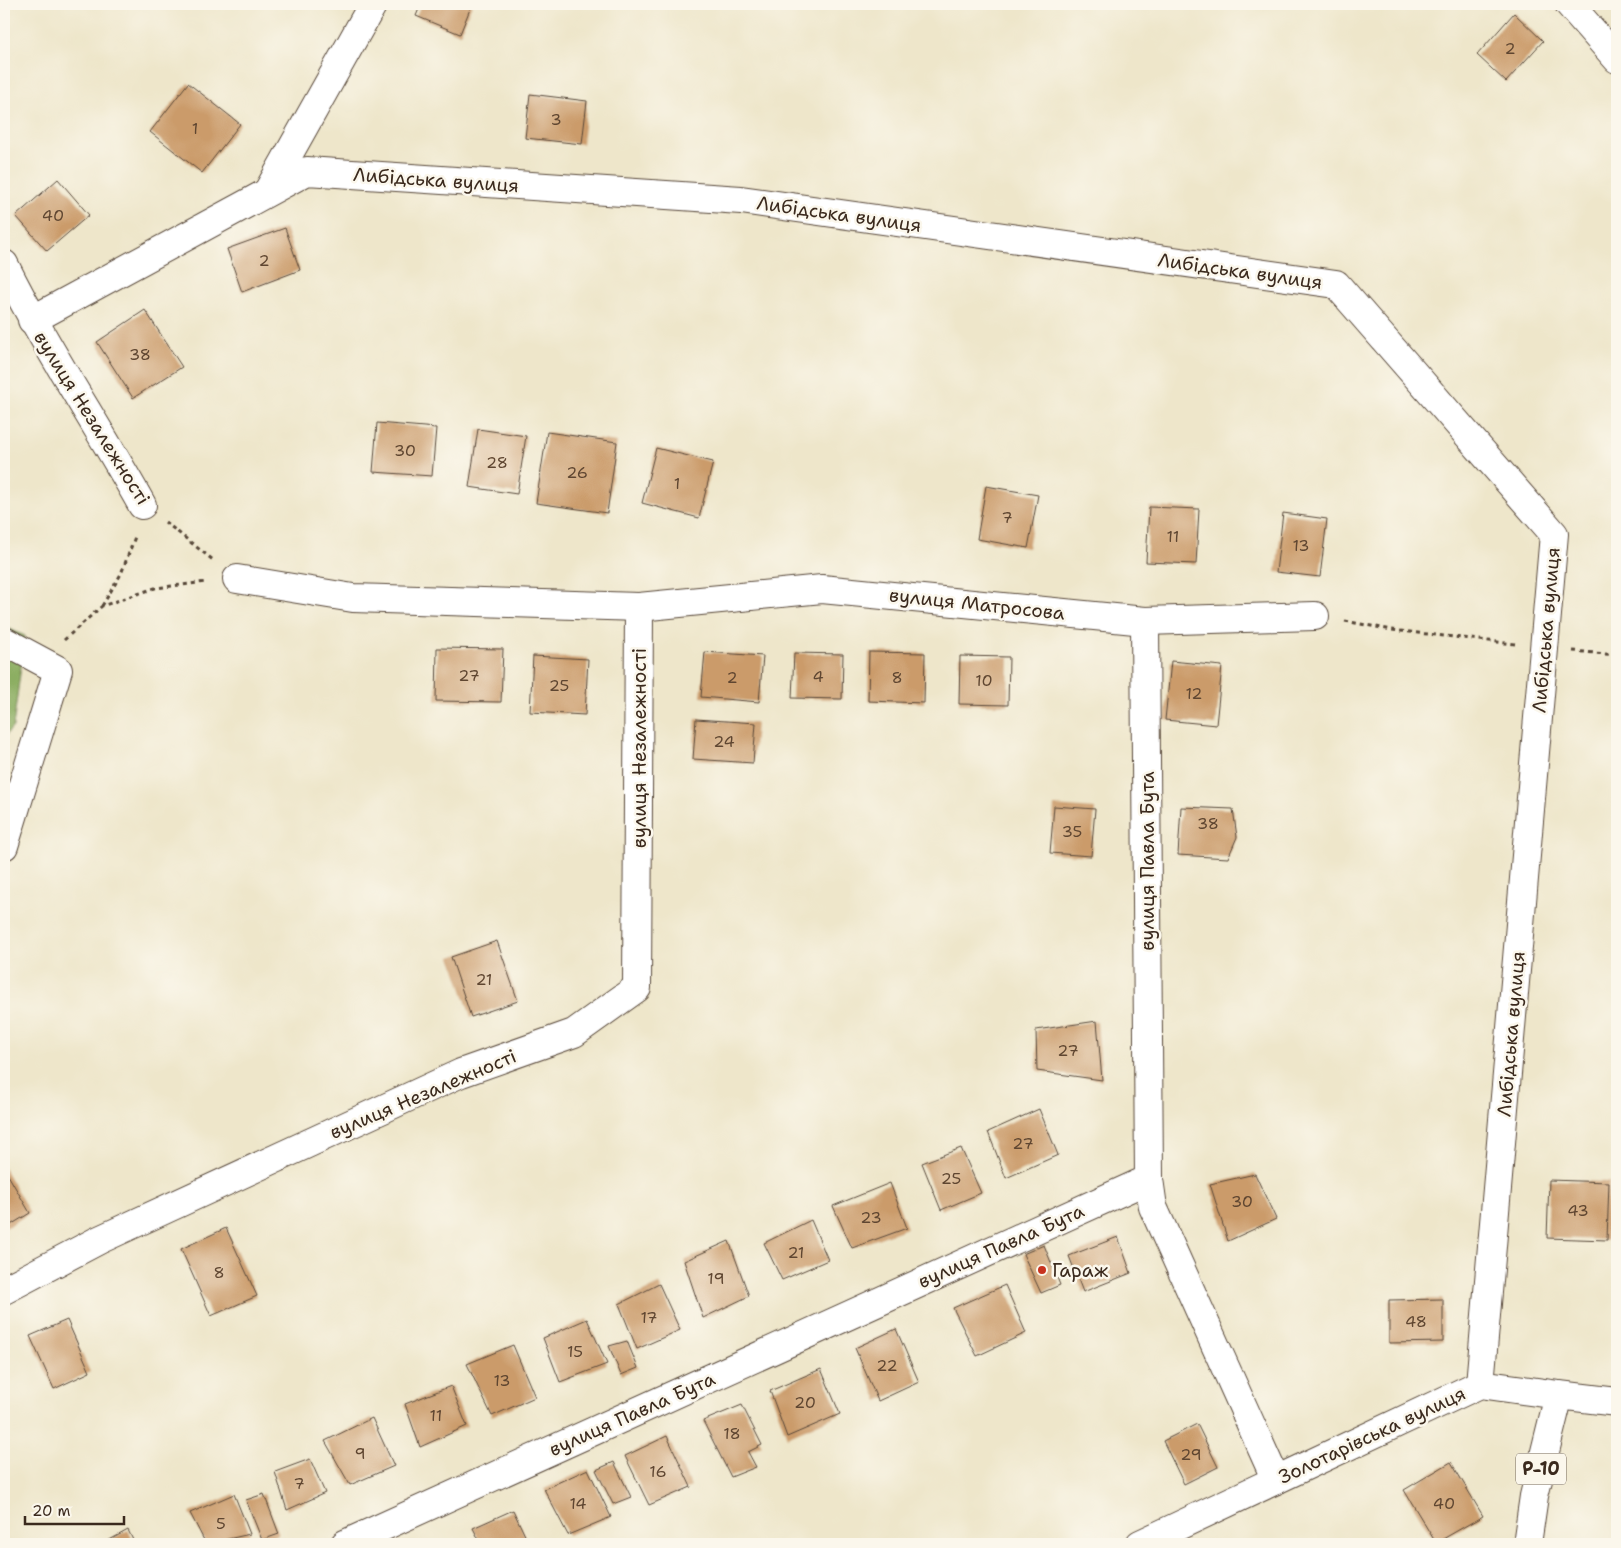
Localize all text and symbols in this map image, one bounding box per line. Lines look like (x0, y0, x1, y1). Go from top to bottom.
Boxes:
house number: 2 (1504, 38, 1516, 59)
house number: 3 (550, 109, 562, 130)
house number: 1 (192, 118, 198, 139)
street label: Либідська вулиця (352, 162, 520, 198)
street label: Либідська вулиця (755, 190, 923, 238)
house number: 40 (42, 205, 64, 226)
street label: Либідська вулиця (1156, 247, 1324, 295)
house number: 2 (258, 250, 270, 271)
street label: вулиця Незалежності (28, 326, 156, 510)
house number: 38 (129, 344, 151, 365)
house number: 30 (394, 440, 416, 461)
house number: 28 (486, 452, 508, 473)
house number: 26 (566, 462, 588, 483)
house number: 1 (674, 473, 680, 494)
house number: 7 (1001, 507, 1013, 528)
house number: 11 (1167, 526, 1179, 547)
house number: 13 (1292, 535, 1310, 556)
street label: Либідська вулиця (1526, 546, 1566, 714)
street label: вулиця Матросова (888, 582, 1066, 626)
street label: вулиця Незалежності (627, 648, 652, 848)
house number: 27 (458, 665, 480, 686)
house number: 4 (812, 666, 824, 687)
house number: 2 (726, 667, 738, 688)
house number: 8 (891, 667, 903, 688)
house number: 10 (975, 670, 993, 691)
house number: 25 (549, 675, 569, 696)
house number: 12 (1185, 683, 1203, 704)
house number: 24 (713, 731, 735, 752)
street label: вулиця Павла Бута (1135, 771, 1160, 951)
house number: 38 (1197, 813, 1219, 834)
house number: 35 (1062, 821, 1082, 842)
street label: Либідська вулиця (1491, 950, 1531, 1118)
house number: 21 (475, 969, 493, 990)
house number: 27 (1057, 1040, 1079, 1061)
street label: вулиця Незалежності (326, 1043, 520, 1145)
house number: 27 (1012, 1133, 1034, 1154)
house number: 25 (941, 1168, 961, 1189)
house number: 30 (1231, 1191, 1253, 1212)
street label: вулиця Павла Бута (914, 1198, 1088, 1294)
house number: 43 (1567, 1200, 1589, 1221)
house number: 23 (860, 1207, 882, 1228)
house number: 21 (787, 1242, 805, 1263)
place label: Гараж (1052, 1258, 1108, 1283)
house number: 8 (213, 1262, 225, 1283)
marker: Гараж (1036, 1264, 1048, 1276)
house number: 19 (707, 1268, 725, 1289)
house number: 17 (640, 1307, 658, 1328)
house number: 48 (1405, 1311, 1427, 1332)
house number: 15 (567, 1341, 583, 1362)
house number: 22 (876, 1355, 898, 1376)
street label: вулиця Павла Бута (545, 1366, 719, 1462)
house number: 13 (493, 1370, 511, 1391)
street label: Золотарівська вулиця (1274, 1381, 1470, 1489)
house number: 20 (794, 1392, 816, 1413)
house number: 11 (430, 1405, 442, 1426)
house number: 18 (723, 1423, 741, 1444)
house number: 9 (354, 1443, 366, 1464)
house number: 29 (1180, 1444, 1202, 1465)
road number: Р-10 (1516, 1454, 1566, 1485)
house number: 16 (649, 1461, 667, 1482)
house number: 7 (293, 1473, 305, 1494)
scale bar (25, 1493, 124, 1525)
house number: 14 (569, 1493, 587, 1514)
house number: 40 (1433, 1493, 1455, 1514)
text: 20 m (32, 1501, 71, 1521)
house number: 5 (216, 1513, 226, 1534)

